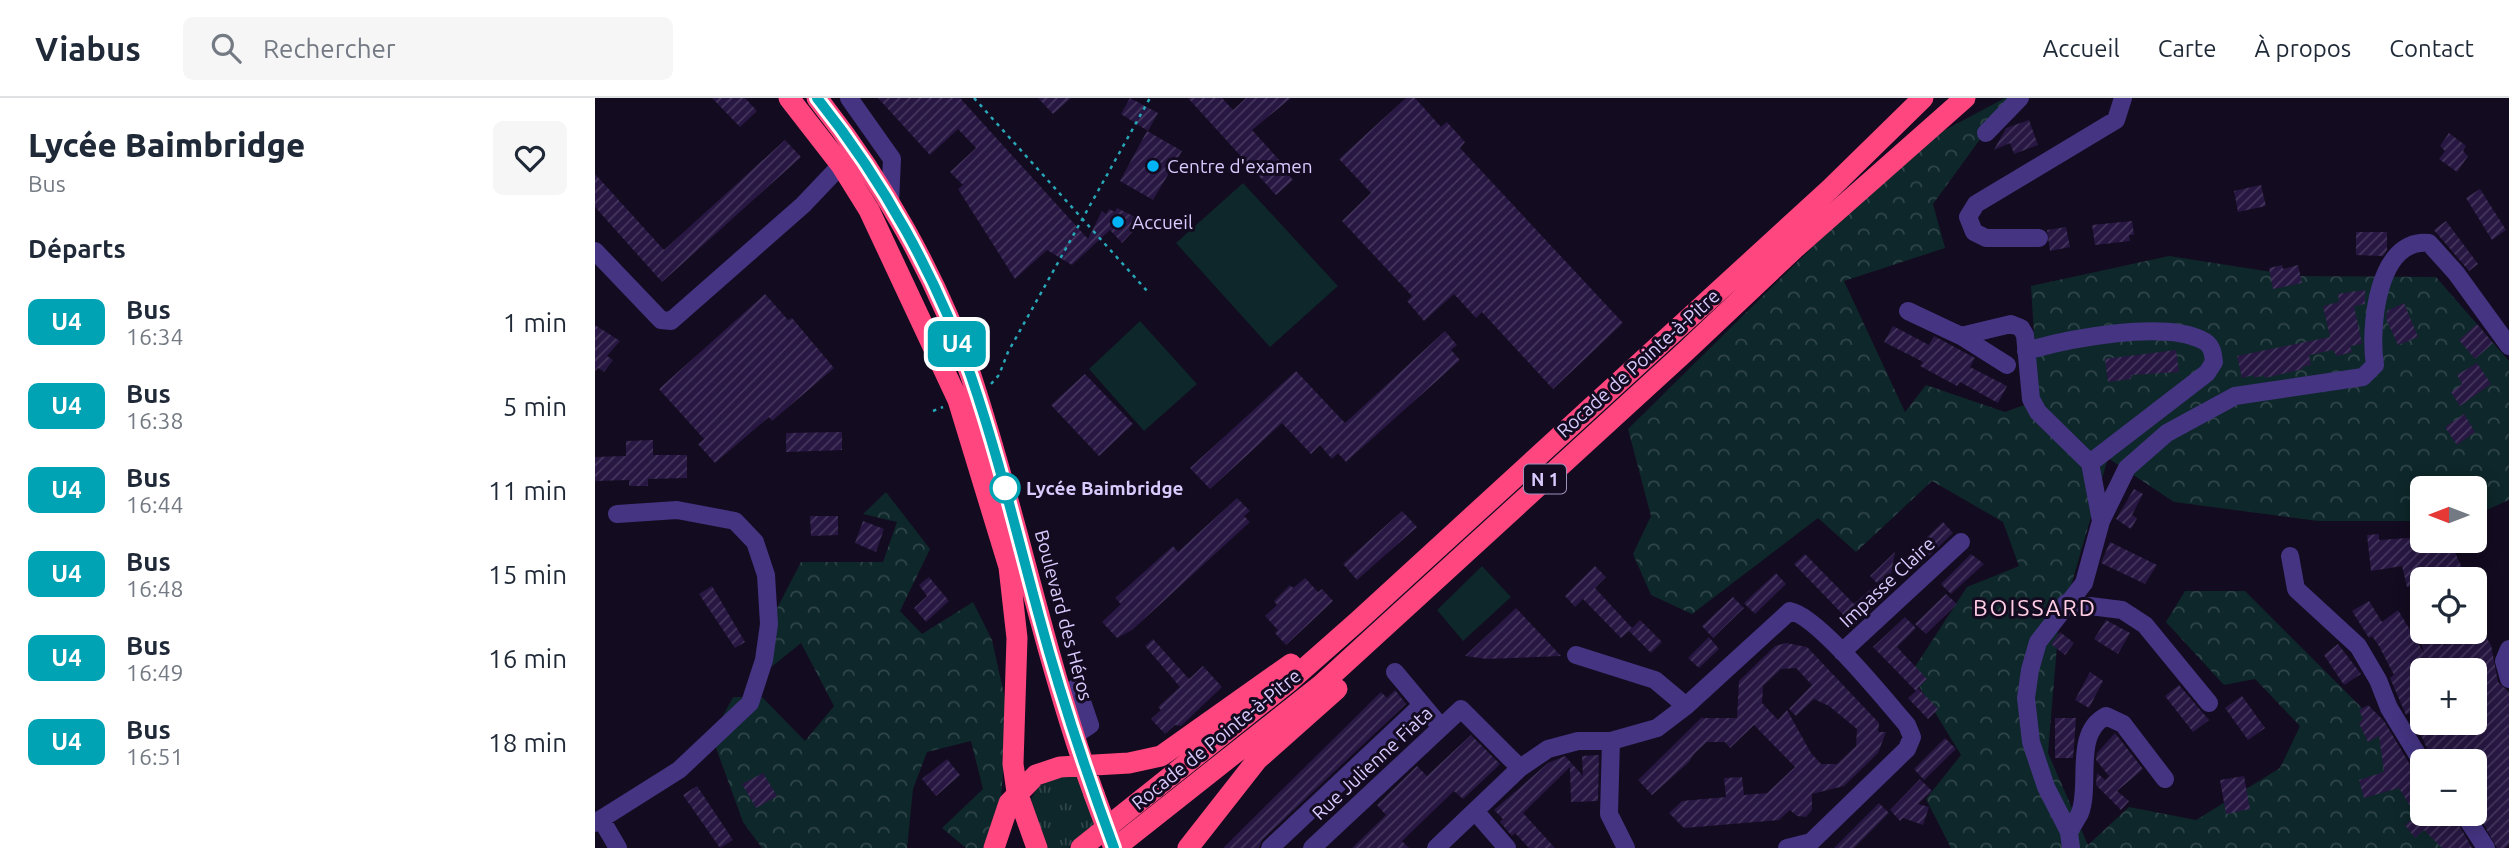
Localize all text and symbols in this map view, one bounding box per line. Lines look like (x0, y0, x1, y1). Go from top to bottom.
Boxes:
search box (183, 17, 673, 80)
icon: search (207, 29, 245, 67)
text: Viabus (35, 30, 141, 67)
text: Rechercher (263, 34, 396, 63)
text: Accueil (2043, 35, 2120, 62)
text: Carte (2158, 35, 2217, 62)
text: À propos (2255, 35, 2351, 62)
text: Contact (2389, 35, 2474, 62)
button: heart (493, 121, 567, 195)
text: Lycée Baimbridge (28, 126, 305, 163)
place label: Centre d'examen (1167, 155, 1313, 177)
marker: Centre d'examen (1145, 158, 1161, 174)
text: Bus (28, 171, 66, 196)
place label: Accueil (1132, 211, 1193, 233)
marker: Accueil (1110, 214, 1126, 230)
text: Départs (28, 234, 126, 263)
street label: Rocade de Pointe-à-Pitre (1552, 284, 1724, 442)
text: Bus (126, 295, 171, 324)
text: U4 (51, 308, 82, 335)
text: 1 min (503, 308, 567, 337)
line badge: U4 (925, 321, 989, 367)
text: 16:34 (126, 324, 184, 349)
text: U4 (942, 330, 972, 357)
text: Bus (126, 379, 171, 408)
text: U4 (51, 392, 82, 419)
text: 5 min (503, 392, 567, 421)
text: 16:38 (126, 408, 184, 433)
text: Bus (126, 463, 171, 492)
road number: N 1 (1524, 464, 1566, 494)
marker: Lycée Baimbridge (990, 473, 1020, 503)
text: U4 (51, 476, 82, 503)
text: 11 min (488, 476, 567, 505)
north arrow (2410, 476, 2487, 553)
map controls (2410, 476, 2487, 826)
place label: Lycée Baimbridge (1026, 477, 1184, 499)
text: 16:44 (126, 492, 184, 517)
street label: Boulevard des Héros (1031, 527, 1097, 703)
street label: Impasse Claire (1835, 532, 1939, 632)
text: Bus (126, 547, 171, 576)
text: U4 (51, 560, 82, 587)
text: 15 min (488, 560, 567, 589)
button: locate (2410, 567, 2487, 644)
text: 16:48 (126, 576, 184, 601)
district label: BOISSARD (1973, 595, 2097, 620)
text: Bus (126, 631, 171, 660)
text: U4 (51, 644, 82, 671)
text: 16 min (488, 644, 567, 673)
button: + (2410, 658, 2487, 735)
text: 16:49 (126, 660, 184, 685)
street label: Rocade de Pointe-à-Pitre (1127, 664, 1305, 814)
street label: Rue Julienne Fiata (1307, 702, 1437, 824)
text: Bus (126, 715, 171, 744)
text: U4 (51, 728, 82, 755)
text: 18 min (488, 728, 567, 757)
text: 16:51 (126, 744, 184, 769)
button: − (2410, 749, 2487, 826)

